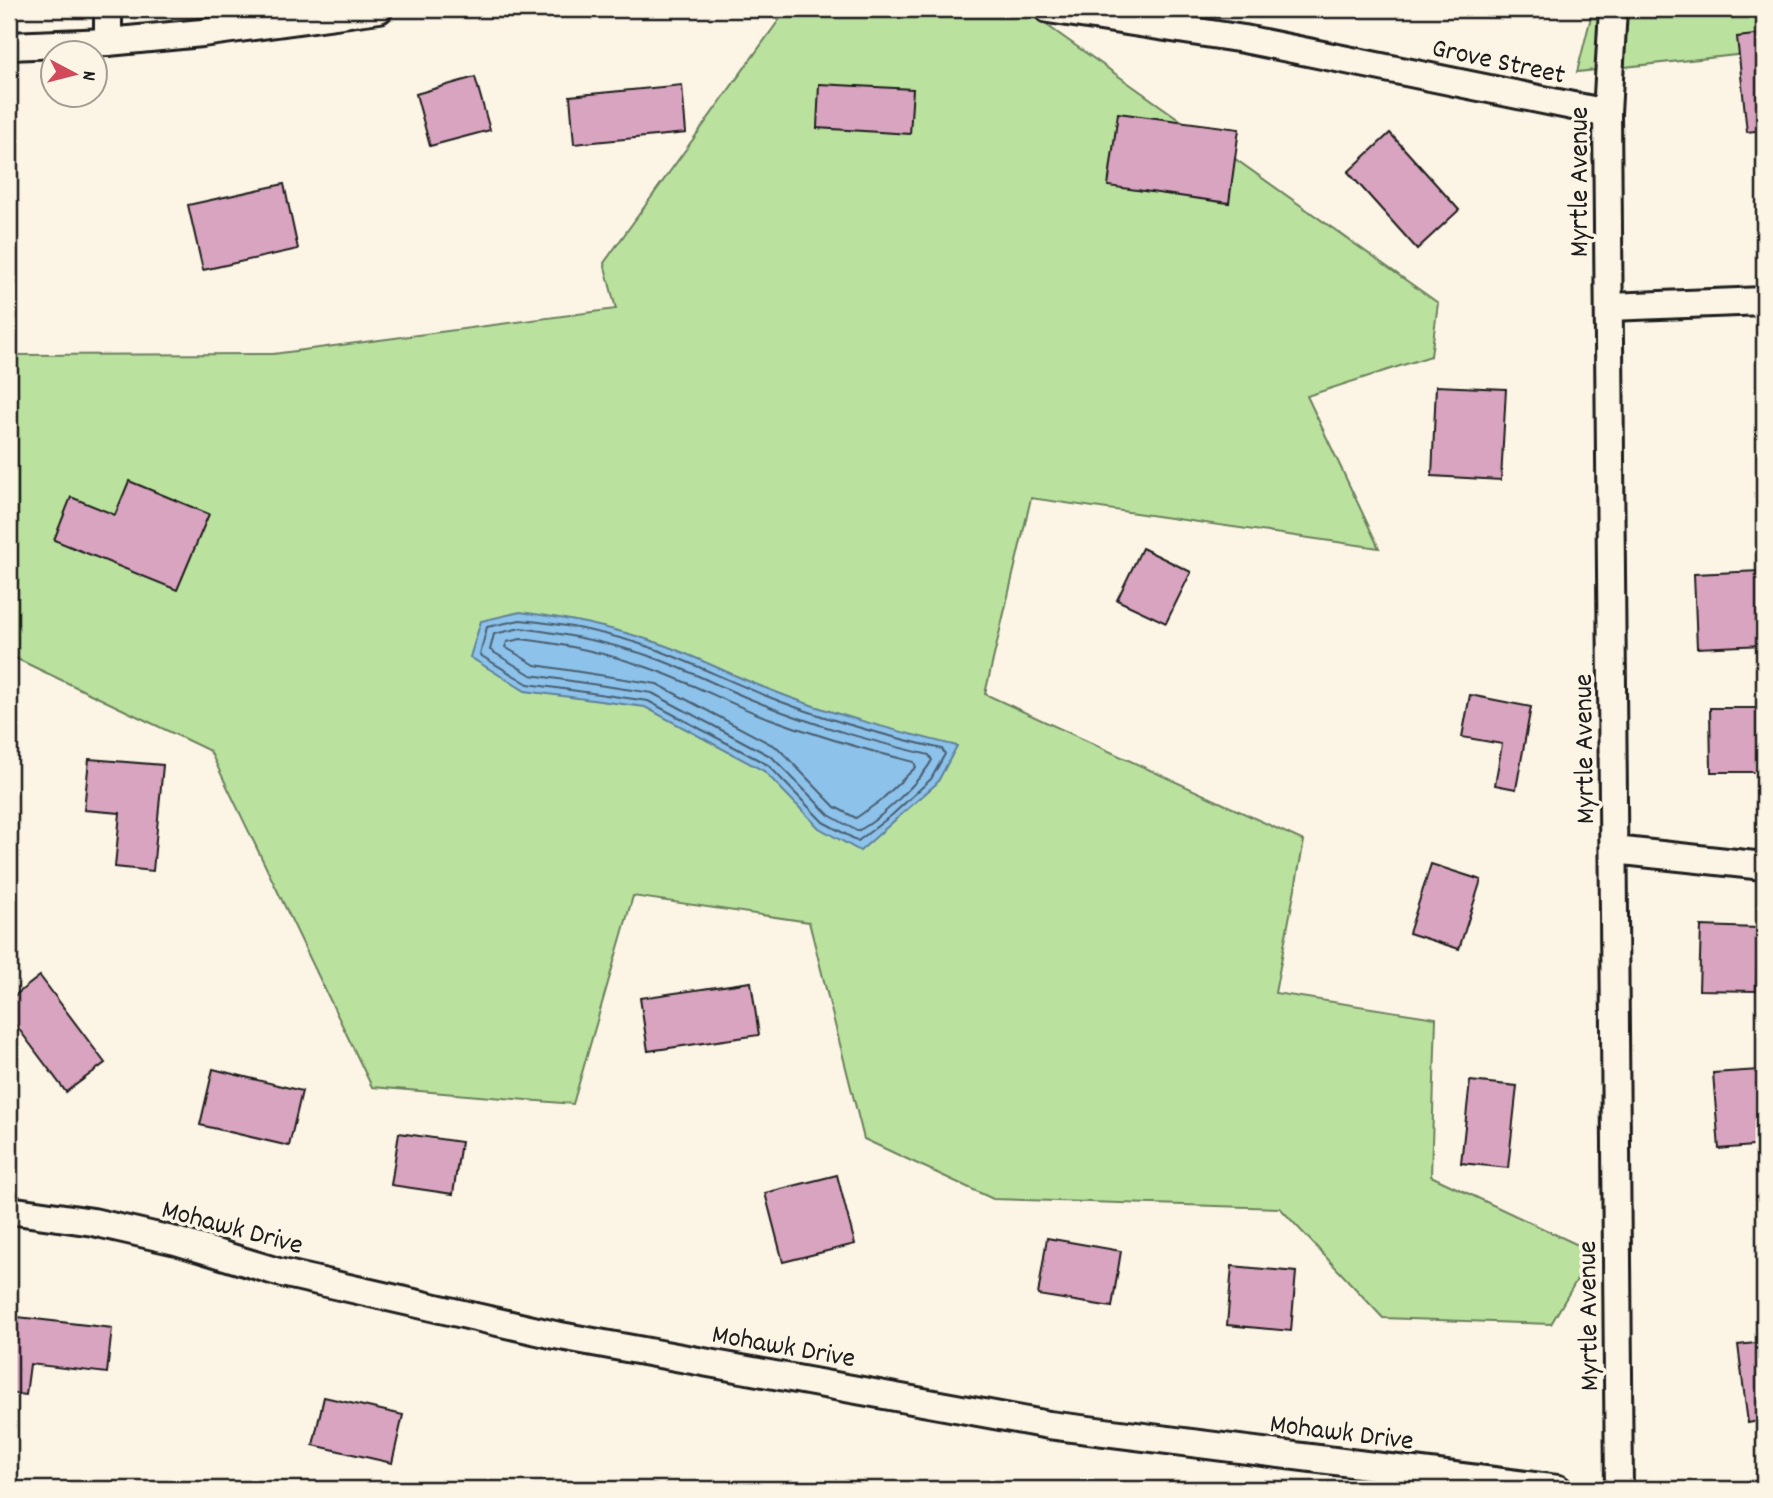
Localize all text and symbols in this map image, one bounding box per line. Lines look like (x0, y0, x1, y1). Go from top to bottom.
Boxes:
street label: Grove Street (1428, 30, 1568, 98)
north arrow (38, 38, 108, 108)
text: N (73, 69, 101, 82)
street label: Myrtle Avenue (1562, 107, 1602, 257)
street label: Myrtle Avenue (1566, 673, 1608, 824)
street label: Mohawk Drive (157, 1192, 307, 1268)
street label: Myrtle Avenue (1570, 1240, 1612, 1391)
street label: Mohawk Drive (708, 1317, 858, 1381)
street label: Mohawk Drive (1267, 1406, 1416, 1464)

